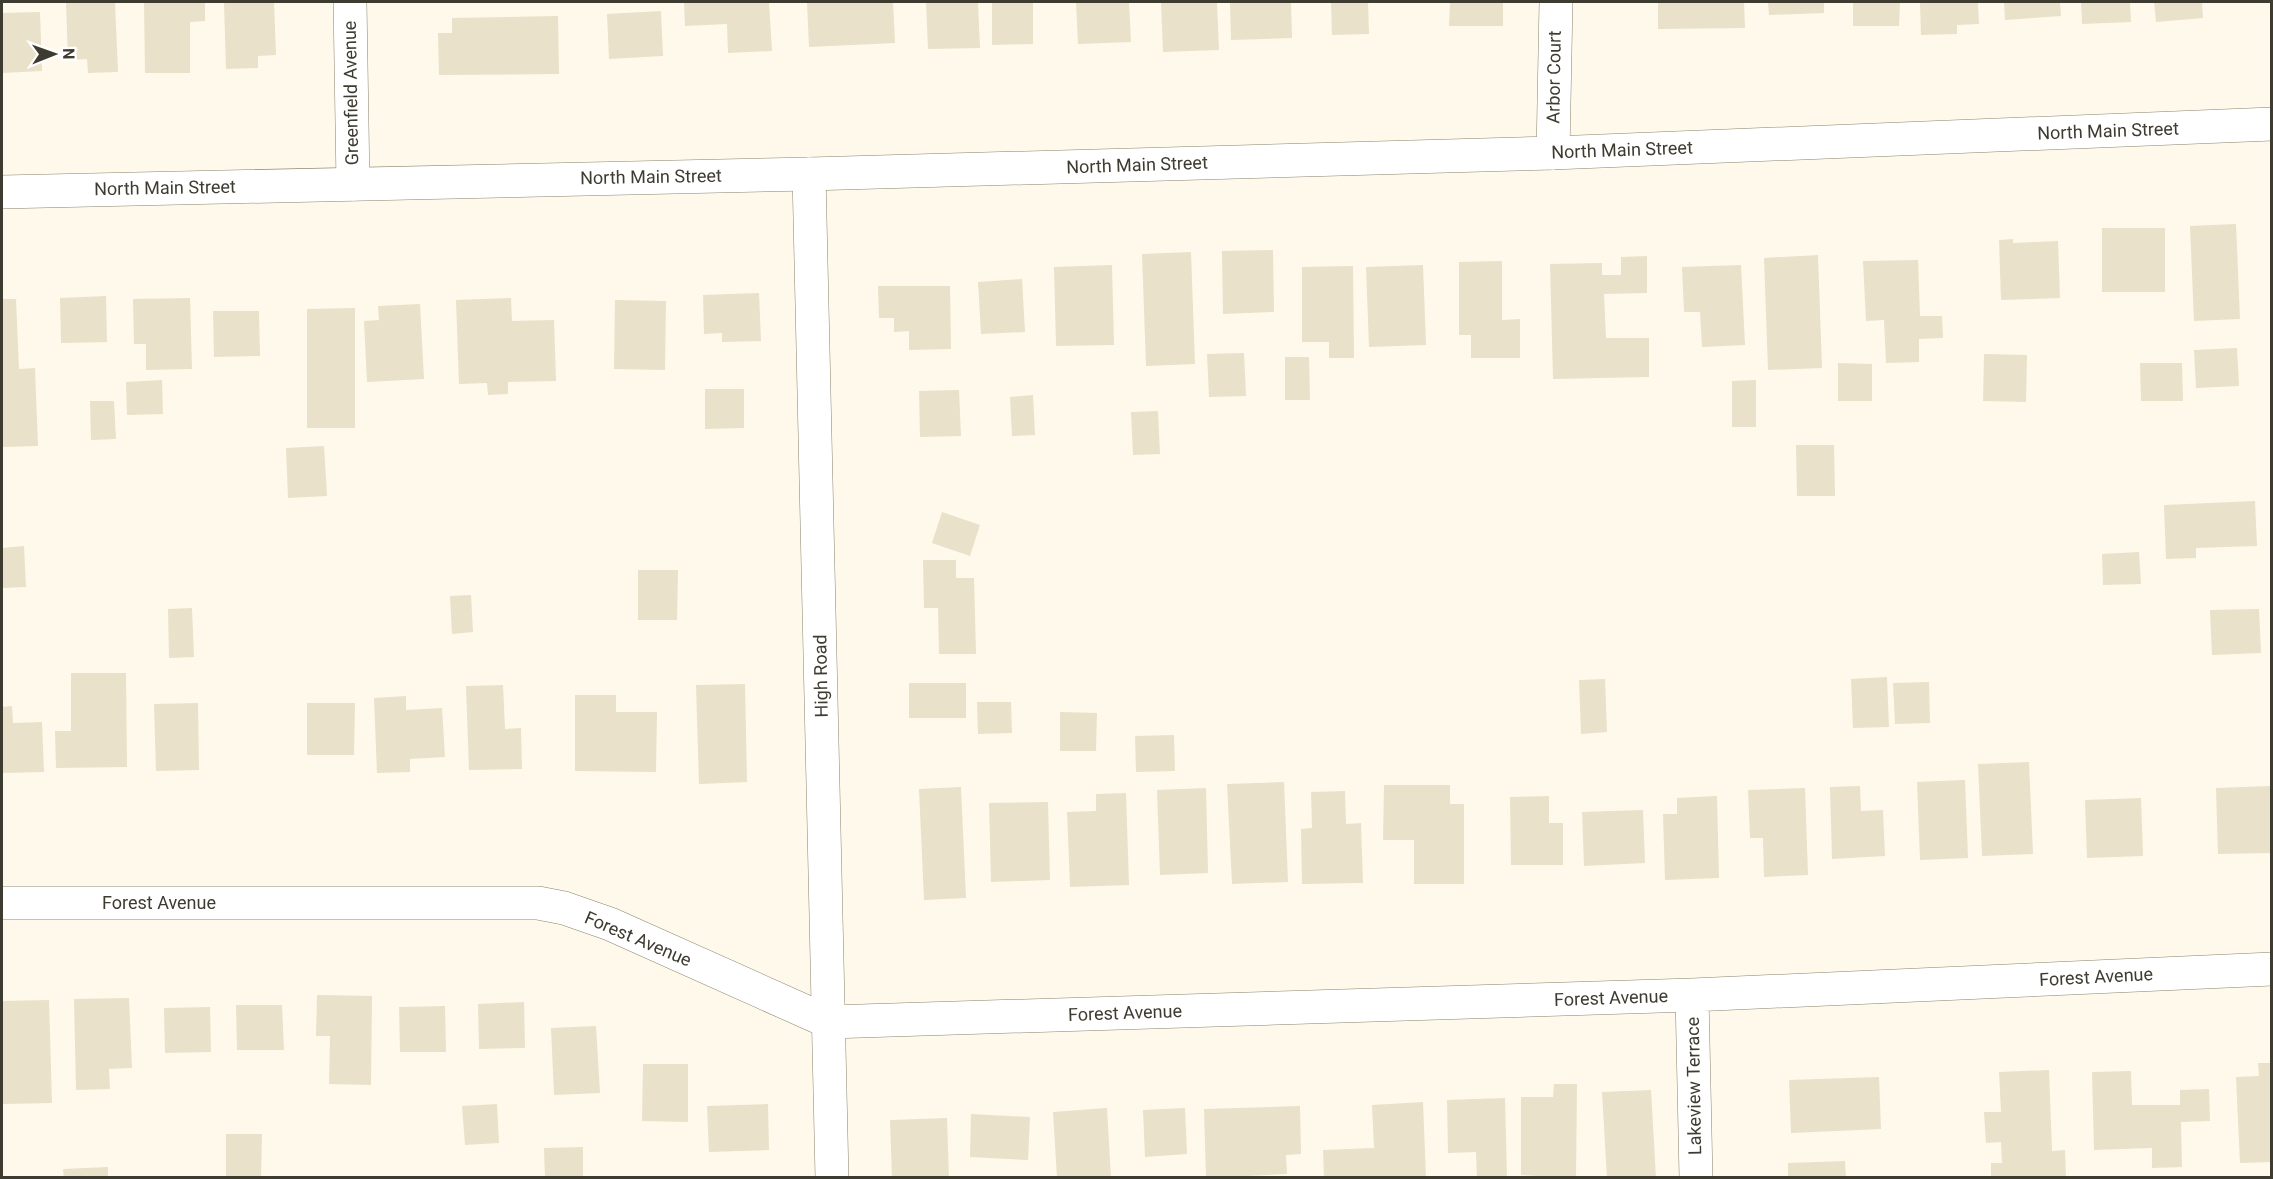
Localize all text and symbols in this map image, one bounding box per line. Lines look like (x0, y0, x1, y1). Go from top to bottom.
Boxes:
street label: Greenfield Avenue (339, 21, 362, 165)
north arrow (24, 24, 84, 84)
street label: Arbor Court (1542, 30, 1565, 124)
text: N (59, 48, 78, 60)
street label: North Main Street (2037, 118, 2179, 143)
street label: North Main Street (1551, 137, 1693, 162)
street label: North Main Street (1066, 152, 1208, 177)
street label: North Main Street (580, 165, 722, 188)
street label: North Main Street (94, 176, 236, 199)
street label: High Road (809, 634, 832, 718)
street label: Forest Avenue (102, 892, 216, 913)
street label: Forest Avenue (582, 907, 695, 970)
street label: Forest Avenue (2038, 963, 2153, 990)
street label: Forest Avenue (1554, 985, 1668, 1010)
street label: Forest Avenue (1068, 1000, 1182, 1025)
street label: Lakeview Terrace (1682, 1017, 1705, 1155)

